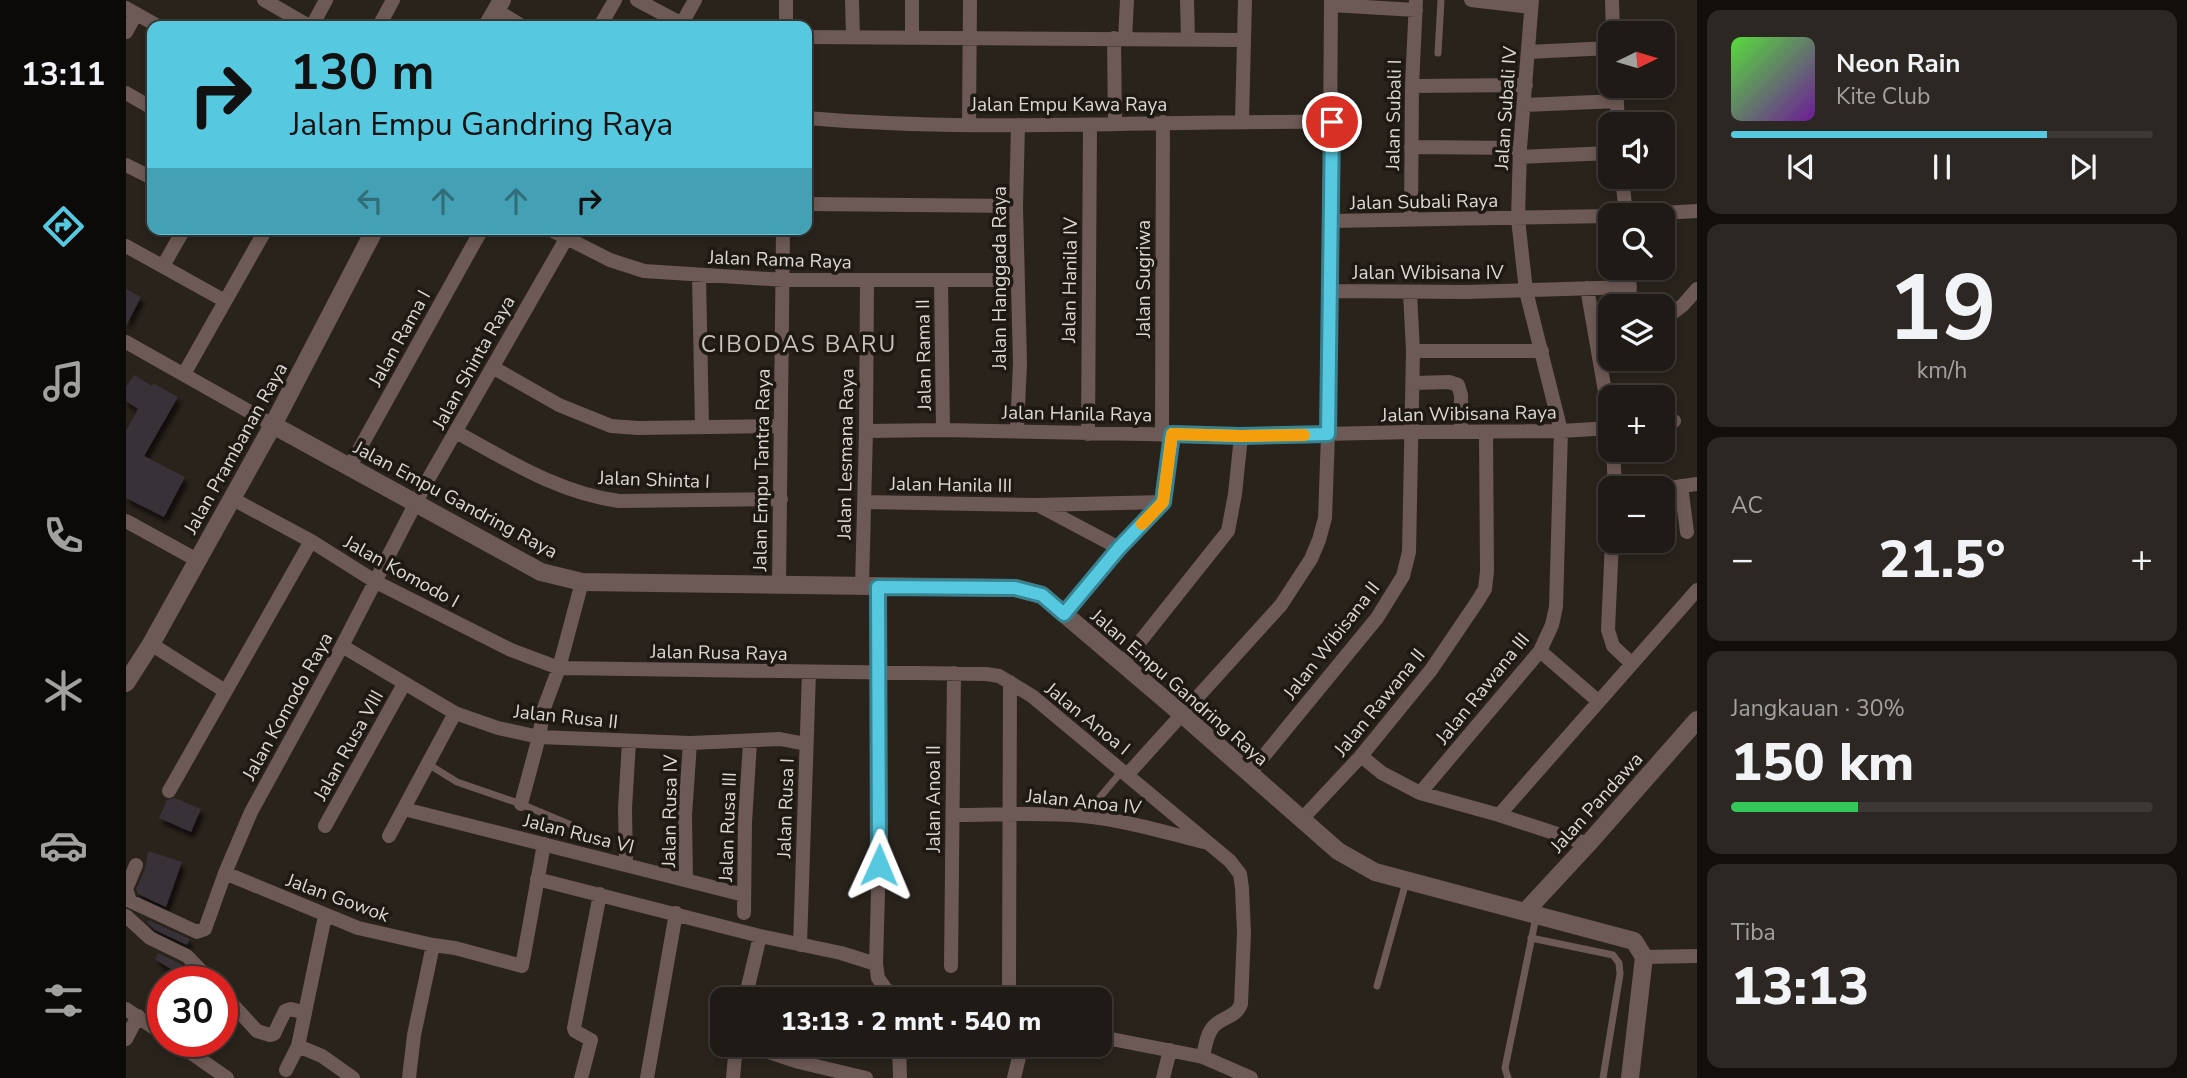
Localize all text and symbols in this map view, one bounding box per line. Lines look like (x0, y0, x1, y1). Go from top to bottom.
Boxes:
north arrow (1598, 21, 1675, 98)
map controls (1598, 21, 1675, 553)
text: 130 m (290, 39, 434, 106)
street label: Jalan Subali IV (1489, 44, 1523, 172)
text: Neon Rain (1836, 46, 1961, 81)
icon: right (175, 49, 266, 140)
text: 13:11 (21, 53, 105, 96)
street label: Jalan Subali I (1380, 59, 1408, 172)
text: Kite Club (1836, 81, 1930, 112)
street label: Jalan Empu Kawa Raya (970, 92, 1167, 118)
pin (1302, 92, 1362, 152)
text: Jalan Empu Gandring Raya (290, 103, 673, 146)
icon: arrive (1313, 103, 1351, 141)
button: sound (1598, 112, 1675, 189)
icon: previous (1782, 148, 1820, 186)
icon: pause (1923, 148, 1961, 186)
icon: next (2064, 148, 2102, 186)
icon: left (351, 182, 389, 220)
icon: ahead (424, 182, 462, 220)
icon: ahead (497, 182, 535, 220)
icon: right (570, 182, 608, 220)
street label: Jalan Hanggada Raya (987, 186, 1013, 371)
street label: Jalan Subali Raya (1349, 188, 1498, 216)
icon: directions (39, 202, 88, 251)
button: search (1598, 203, 1675, 280)
street label: Jalan Hanila IV (1056, 216, 1084, 344)
street label: Jalan Sugriwa (1131, 220, 1157, 339)
street label: Jalan Rama Raya (707, 244, 852, 276)
text: 19 (1887, 247, 1997, 371)
street label: Jalan Wibisana IV (1351, 260, 1505, 286)
street label: Jalan Rama I (362, 286, 437, 392)
street label: Jalan Shinta Raya (426, 291, 521, 435)
button: layers (1598, 294, 1675, 371)
street label: Jalan Rama II (910, 299, 938, 412)
district label: CIBODAS BARU (701, 329, 897, 360)
text: km/h (1917, 355, 1967, 386)
icon: music (39, 357, 88, 406)
street label: Jalan Prambanan Raya (177, 358, 294, 540)
street label: Jalan Empu Tantra Raya (747, 368, 777, 573)
street label: Jalan Lesmana Raya (831, 368, 860, 541)
button: + (1598, 385, 1675, 462)
street label: Jalan Wibisana Raya (1380, 399, 1557, 429)
street label: Jalan Hanila Raya (1001, 400, 1152, 428)
street label: Jalan Empu Gandring Raya (348, 435, 562, 565)
street label: Jalan Shinta I (597, 465, 710, 495)
street label: Jalan Hanila III (889, 471, 1012, 499)
button: − (1598, 476, 1675, 553)
text: AC (1731, 490, 1763, 521)
icon: phone (39, 511, 88, 560)
text: 21.5° (1878, 524, 2006, 595)
street label: Jalan Komodo I (338, 529, 464, 614)
text: − (1731, 534, 1754, 585)
text: + (2130, 534, 2153, 585)
street label: Jalan Wibisana II (1277, 576, 1386, 706)
street label: Jalan Empu Gandring Raya (1084, 603, 1274, 772)
street label: Jalan Rawana III (1429, 627, 1536, 751)
street label: Jalan Komodo Raya (236, 628, 339, 786)
street label: Jalan Rusa Raya (649, 639, 788, 667)
street label: Jalan Rawana II (1328, 643, 1431, 763)
icon: climate (39, 666, 88, 715)
street label: Jalan Anoa I (1039, 676, 1135, 761)
street label: Jalan Rusa VIII (307, 686, 390, 806)
text: Jangkauan · 30% (1731, 693, 1905, 724)
street label: Jalan Rusa II (511, 698, 619, 735)
text: 150 km (1731, 727, 1914, 798)
street label: Jalan Anoa II (921, 745, 947, 854)
street label: Jalan Pandawa (1544, 747, 1649, 859)
street label: Jalan Rusa IV (656, 753, 684, 869)
street label: Jalan Rusa I (771, 758, 801, 859)
street label: Jalan Rusa III (713, 772, 743, 883)
street label: Jalan Anoa IV (1024, 783, 1144, 821)
street label: Jalan Rusa VI (520, 807, 637, 860)
icon: car (39, 821, 88, 870)
position arrow (842, 828, 916, 902)
street label: Jalan Gowok (282, 867, 393, 929)
text: Tiba (1731, 917, 1776, 948)
text: 13:13 (1731, 951, 1869, 1022)
speed limit sign: 30 (147, 966, 238, 1057)
icon: filters (39, 976, 88, 1025)
text: 13:13 · 2 mnt · 540 m (781, 1004, 1041, 1039)

